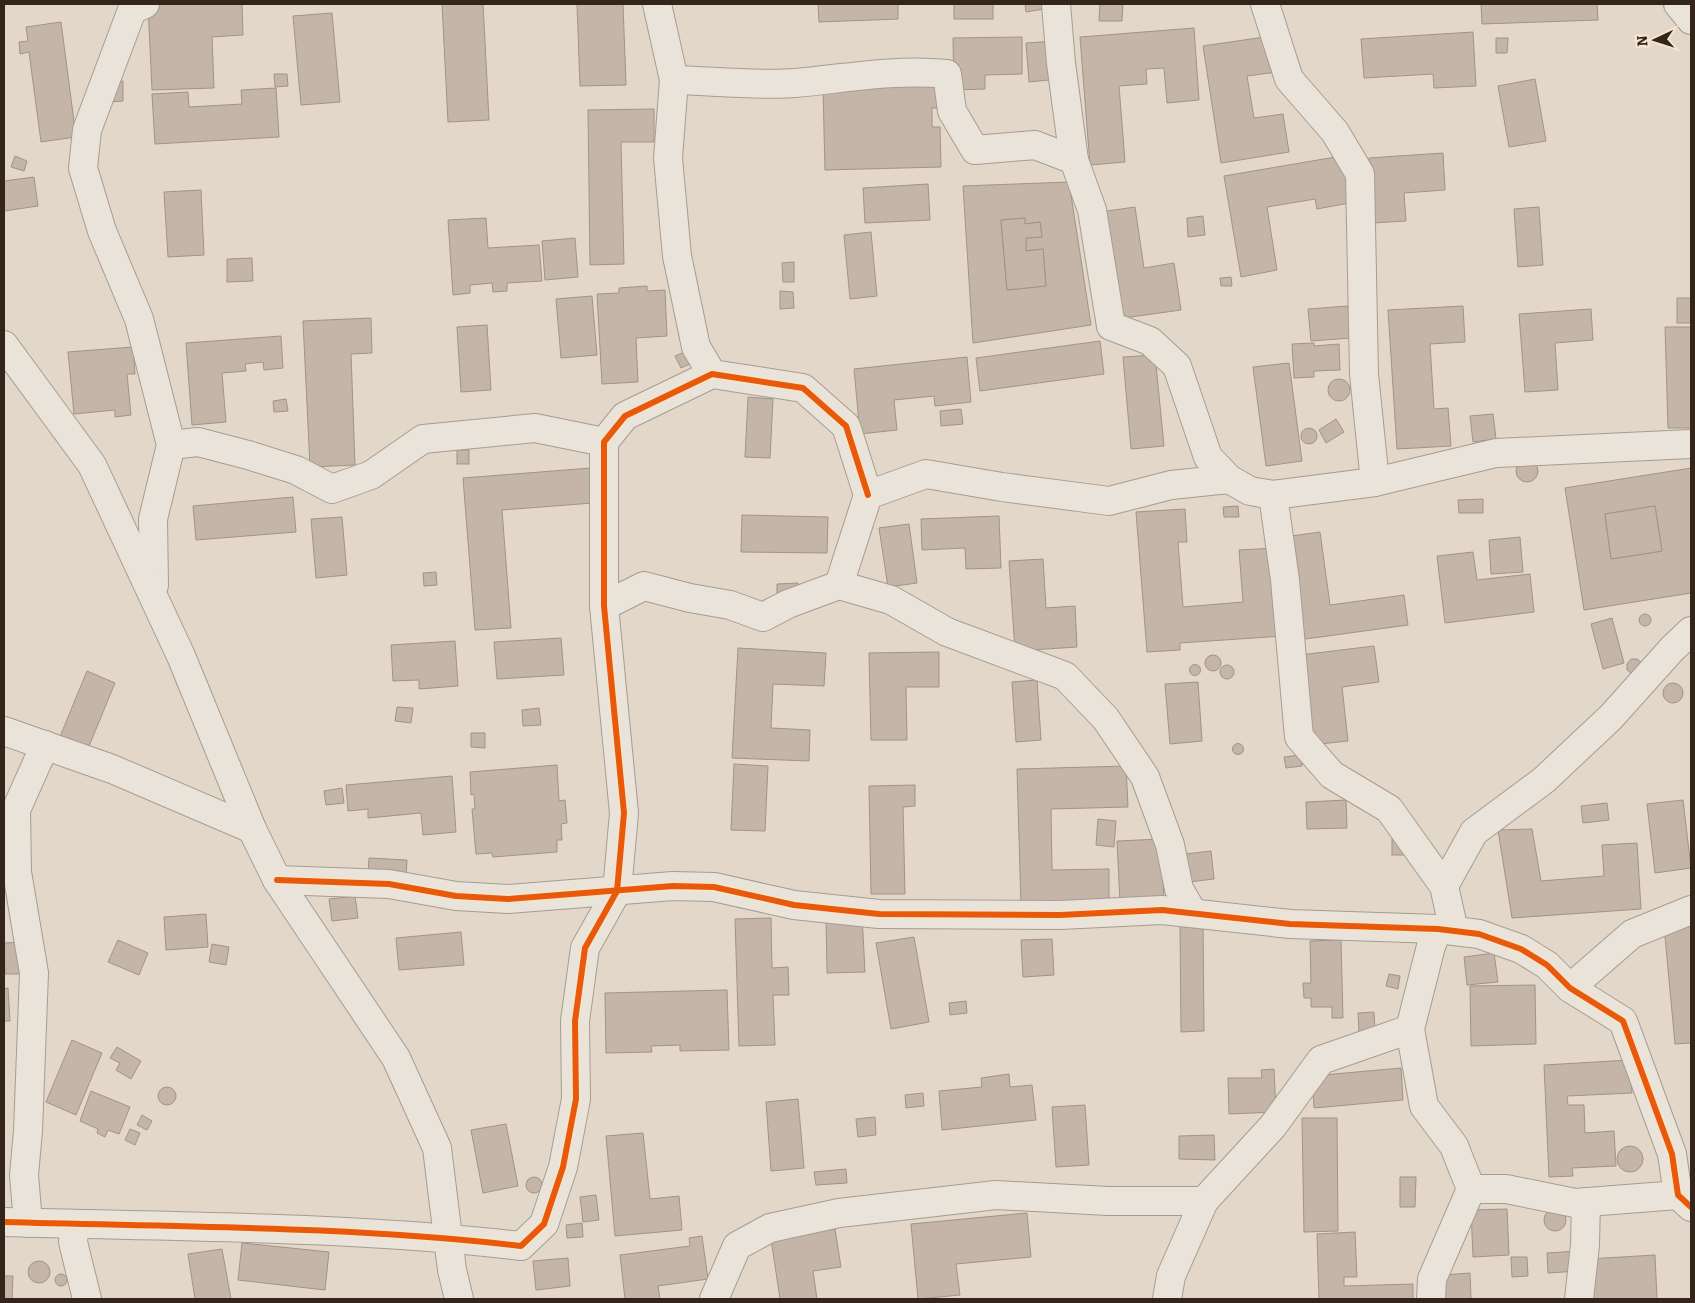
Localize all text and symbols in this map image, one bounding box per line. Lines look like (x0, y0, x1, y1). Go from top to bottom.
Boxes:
north arrow (1630, 15, 1680, 65)
text: N (1634, 35, 1651, 47)

